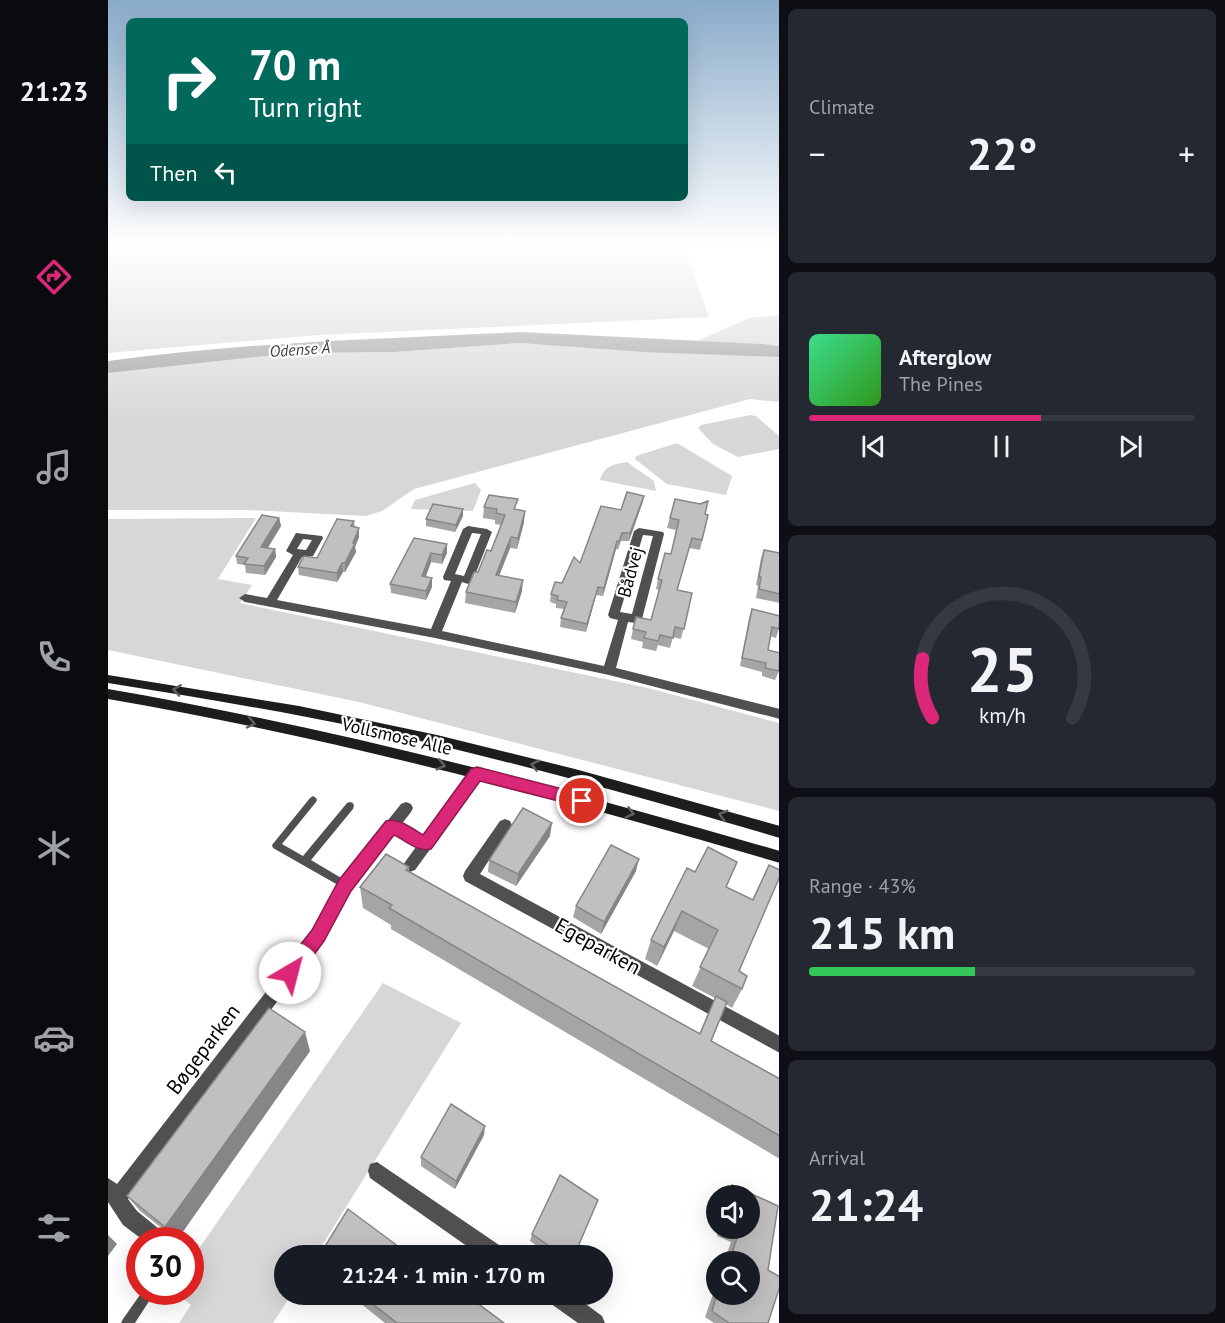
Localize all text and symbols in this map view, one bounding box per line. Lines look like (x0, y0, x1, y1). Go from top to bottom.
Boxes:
text: 70 m (249, 37, 341, 92)
icon: right (150, 42, 228, 120)
text: 21:23 (20, 74, 88, 108)
text: Turn right (249, 90, 362, 124)
text: Climate (809, 94, 875, 120)
text: 22° (967, 124, 1037, 182)
text: − (809, 132, 826, 175)
text: + (1178, 132, 1195, 175)
icon: left (209, 156, 242, 189)
text: Then (150, 159, 197, 187)
icon: directions (33, 256, 75, 298)
water label: Odense Å (269, 337, 331, 361)
text: Afterglow (899, 343, 991, 371)
text: The Pines (899, 371, 983, 397)
icon: previous (857, 430, 890, 463)
icon: pause (985, 430, 1018, 463)
icon: next (1114, 430, 1147, 463)
icon: music (33, 446, 75, 488)
street label: Bådvej (612, 544, 648, 600)
text: 25 (967, 629, 1037, 710)
icon: phone (33, 636, 75, 678)
one-way arrow (173, 684, 183, 697)
text: km/h (978, 702, 1025, 730)
street label: Vollsmose Alle (339, 712, 454, 760)
one-way arrow (246, 716, 256, 729)
one-way arrow (436, 757, 446, 770)
one-way arrow (530, 760, 540, 773)
pin (556, 775, 607, 826)
icon: arrive (565, 784, 598, 817)
one-way arrow (625, 806, 635, 819)
one-way arrow (718, 810, 728, 823)
icon: climate (33, 827, 75, 869)
text: Range · 43% (809, 873, 916, 899)
text: 215 km (809, 903, 955, 961)
street label: Egeparken (550, 911, 646, 981)
position arrow (258, 941, 322, 1005)
street label: Bøgeparken (160, 998, 246, 1100)
icon: car (33, 1017, 75, 1059)
text: Arrival (809, 1145, 865, 1171)
text: 21:24 (809, 1175, 923, 1233)
map controls (706, 1185, 760, 1305)
button: sound (706, 1185, 760, 1239)
icon: filters (33, 1207, 75, 1249)
speed limit sign: 30 (126, 1227, 204, 1305)
button: search (706, 1251, 760, 1305)
text: 21:24 · 1 min · 170 m (342, 1261, 545, 1289)

